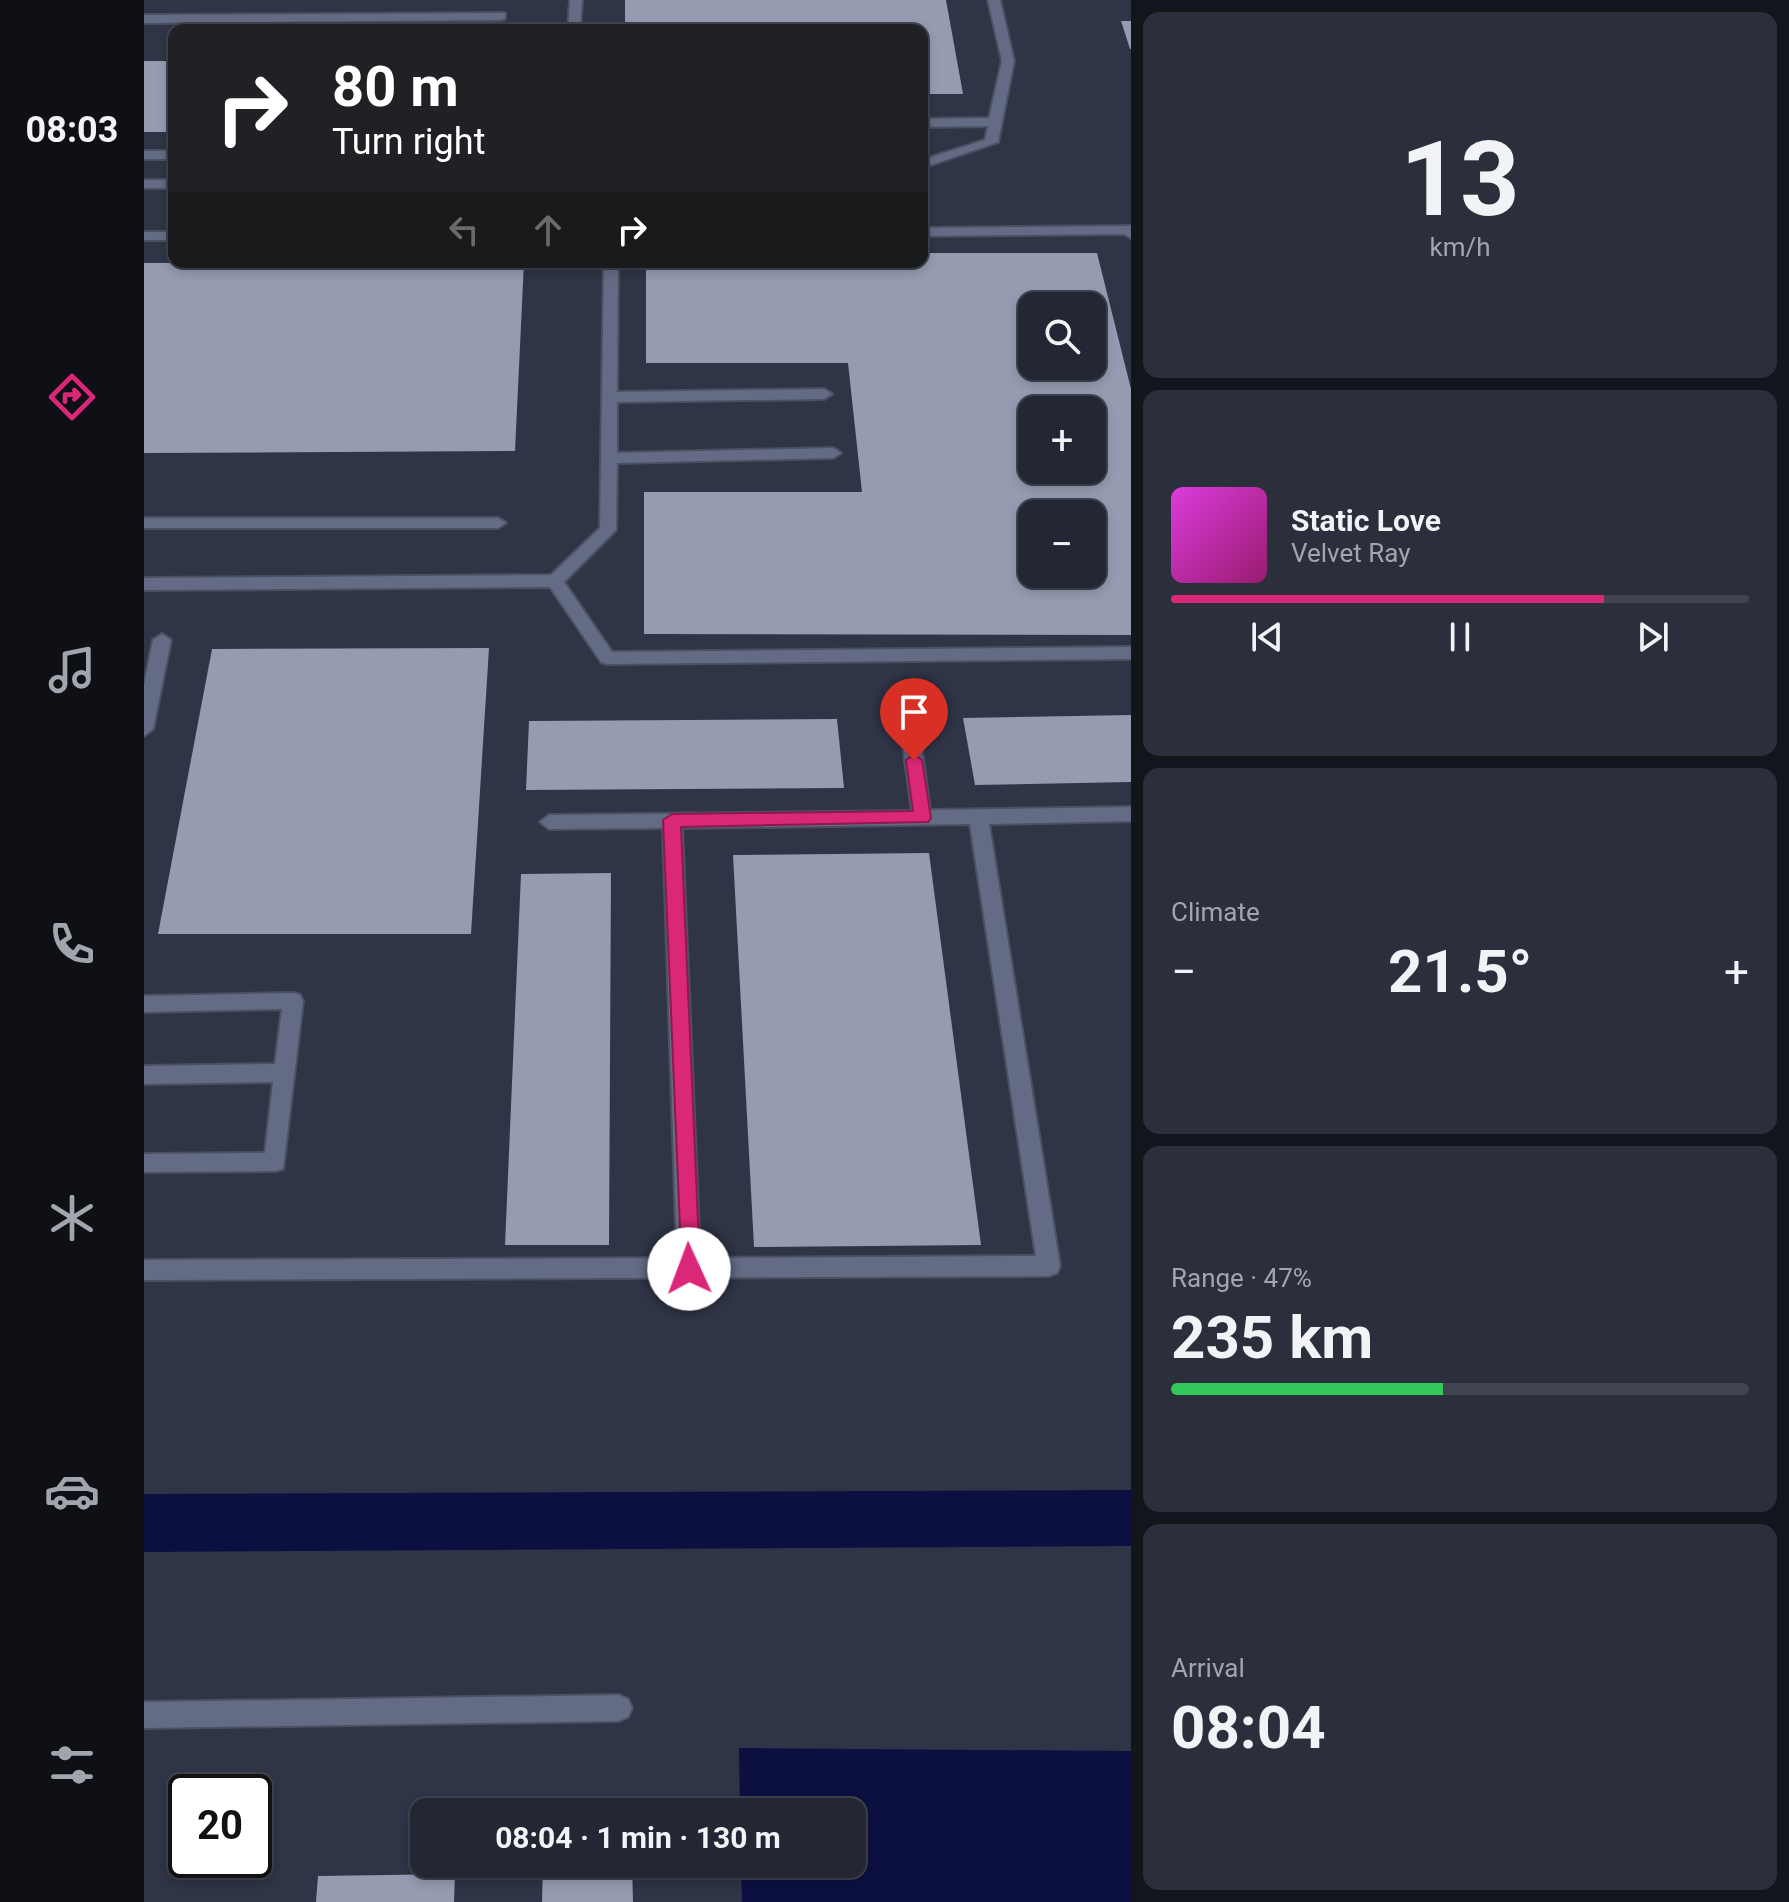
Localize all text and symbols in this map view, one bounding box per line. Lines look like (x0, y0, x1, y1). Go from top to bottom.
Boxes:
text: 80 m (332, 54, 459, 120)
icon: right (200, 56, 304, 160)
text: 08:03 (26, 109, 118, 151)
text: 13 (1400, 119, 1520, 240)
text: Turn right (332, 121, 485, 163)
icon: left (442, 208, 486, 252)
icon: ahead (526, 208, 570, 252)
icon: right (610, 208, 654, 252)
text: km/h (1429, 232, 1491, 262)
map controls (1018, 292, 1106, 588)
button: search (1018, 292, 1106, 380)
icon: directions (44, 369, 100, 425)
button: + (1018, 396, 1106, 484)
button: − (1018, 500, 1106, 588)
text: Static Love (1291, 503, 1441, 538)
text: Velvet Ray (1291, 538, 1411, 568)
icon: previous (1245, 615, 1289, 659)
icon: pause (1438, 615, 1482, 659)
icon: next (1631, 615, 1675, 659)
icon: music (44, 642, 100, 698)
pin (880, 678, 948, 760)
icon: arrive (892, 690, 936, 734)
text: Climate (1171, 897, 1260, 927)
icon: phone (44, 916, 100, 972)
text: 21.5° (1388, 936, 1532, 1007)
text: − (1171, 946, 1196, 998)
text: + (1724, 946, 1749, 998)
icon: climate (44, 1190, 100, 1246)
position arrow (647, 1227, 731, 1311)
text: Range · 47% (1171, 1263, 1312, 1293)
text: 235 km (1171, 1302, 1373, 1373)
icon: car (44, 1463, 100, 1519)
text: Arrival (1171, 1653, 1245, 1683)
text: 08:04 (1171, 1692, 1326, 1763)
icon: filters (44, 1737, 100, 1793)
speed limit sign: 20 (168, 1774, 272, 1878)
text: 08:04 · 1 min · 130 m (495, 1820, 781, 1855)

